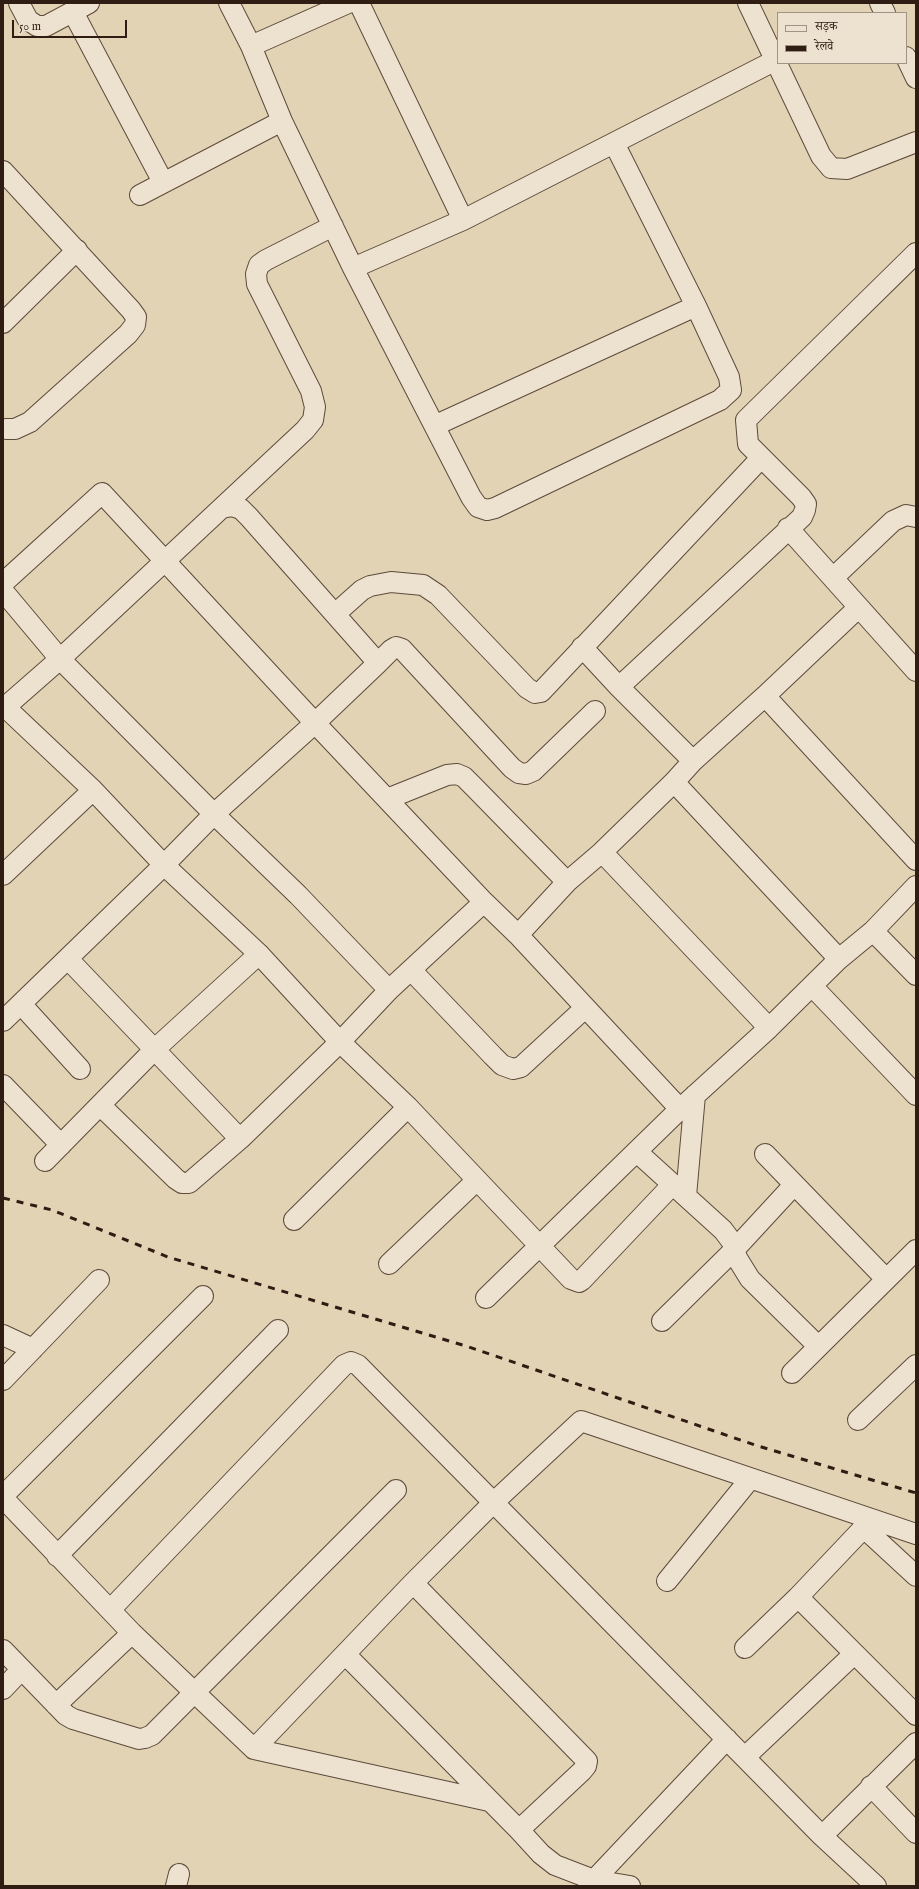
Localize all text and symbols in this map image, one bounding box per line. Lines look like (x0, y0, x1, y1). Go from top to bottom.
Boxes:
scale bar (14, 12, 129, 38)
legend (777, 12, 907, 64)
text: 50 m (19, 19, 41, 34)
text: सड़क (815, 19, 838, 34)
text: रेलवे (815, 39, 833, 54)

